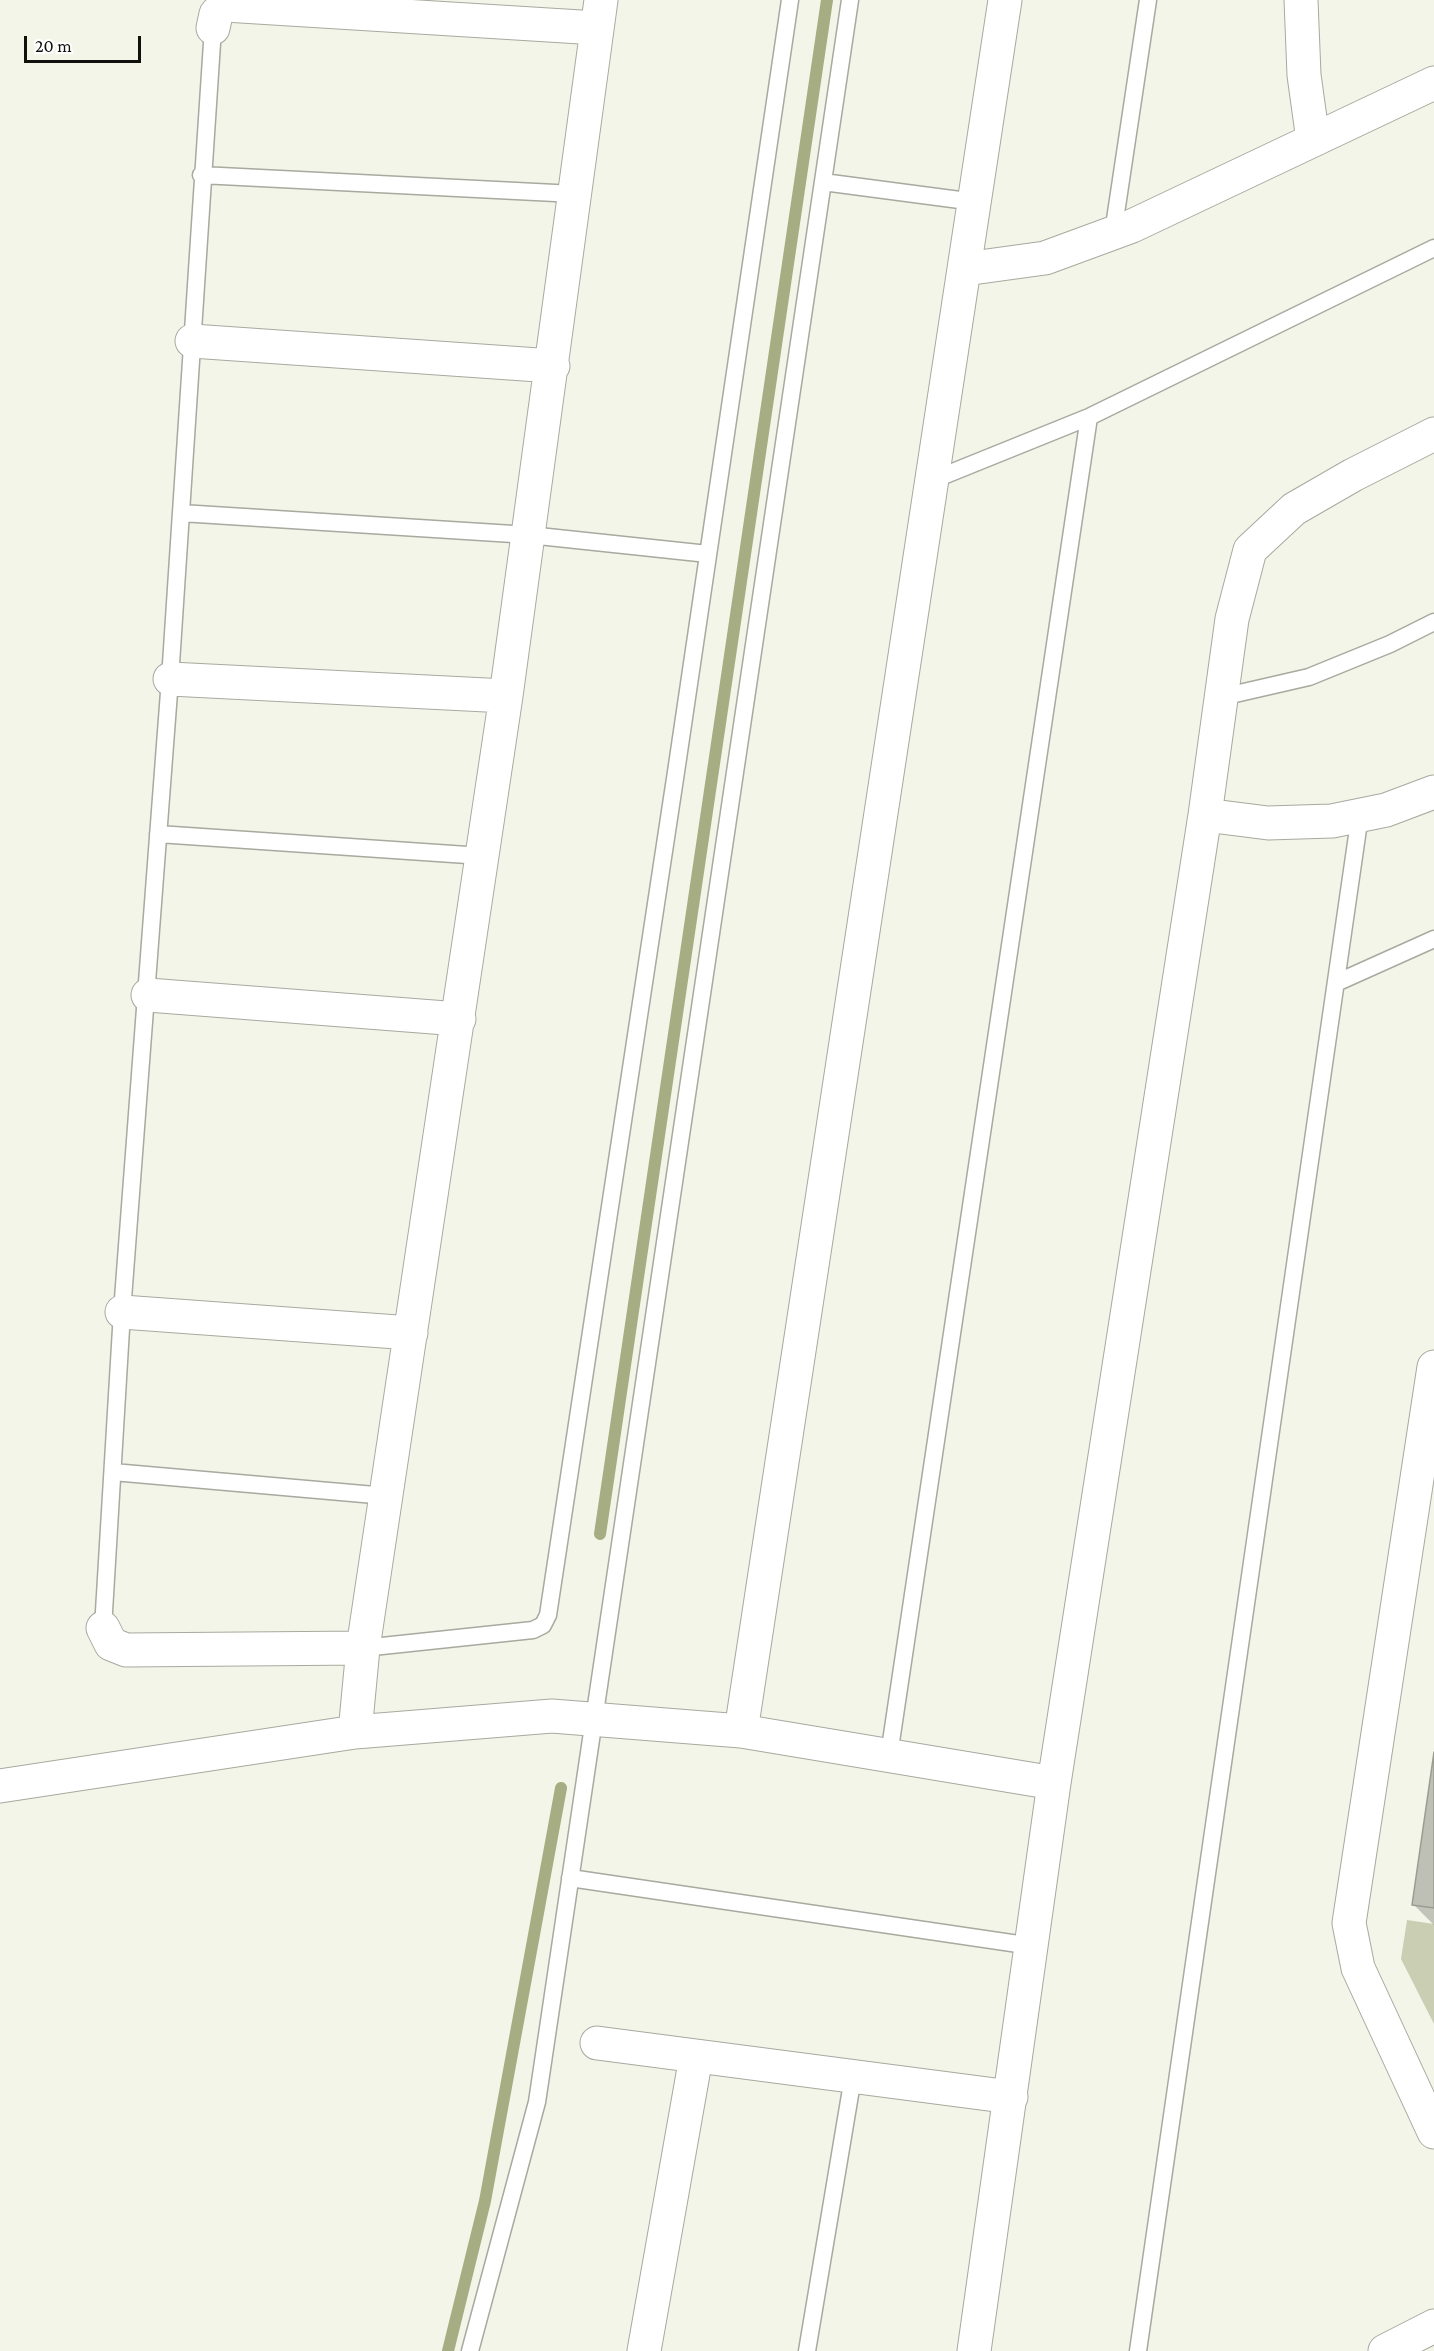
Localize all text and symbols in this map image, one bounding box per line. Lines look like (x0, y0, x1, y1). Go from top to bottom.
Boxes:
scale bar (27, 24, 144, 62)
text: 20 m (35, 36, 72, 56)

